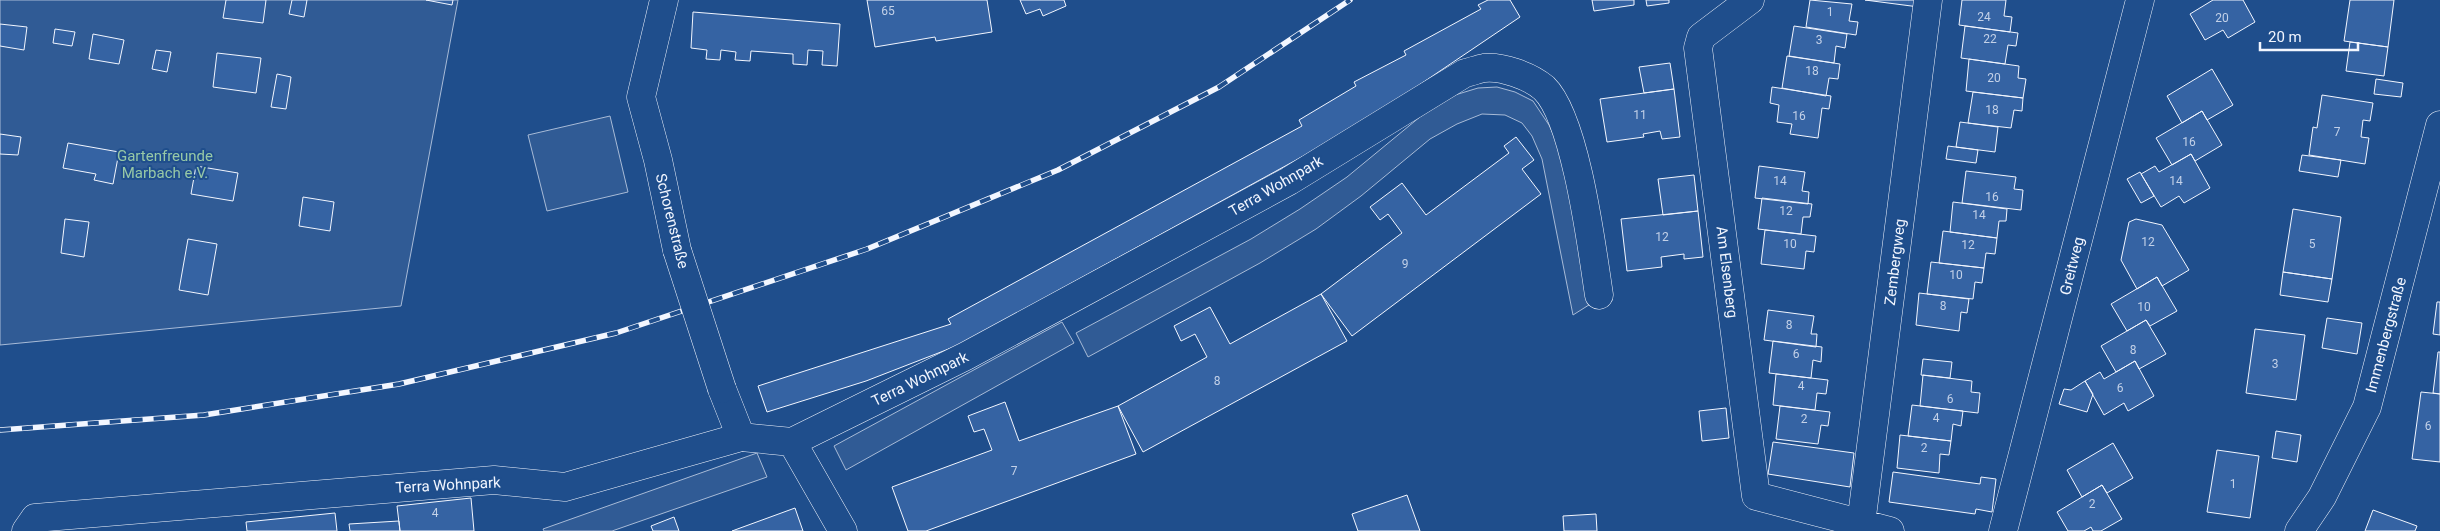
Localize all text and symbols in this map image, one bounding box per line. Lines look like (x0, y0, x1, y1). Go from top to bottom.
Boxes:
house number: 65 (881, 4, 895, 18)
house number: 1 (1827, 5, 1833, 19)
house number: 24 (1977, 10, 1991, 24)
house number: 20 (2215, 11, 2229, 25)
scale bar (2260, 20, 2358, 52)
text: 20 m (2268, 28, 2302, 46)
house number: 22 (1983, 32, 1997, 46)
house number: 3 (1816, 33, 1822, 47)
house number: 18 (1805, 64, 1819, 78)
house number: 20 (1987, 71, 2001, 85)
house number: 18 (1985, 103, 1999, 117)
house number: 11 (1633, 108, 1647, 122)
house number: 16 (1792, 109, 1806, 123)
house number: 7 (2334, 125, 2341, 139)
house number: 16 (2182, 135, 2196, 149)
park label: Gartenfreunde Marbach e.V. (117, 147, 213, 182)
street label: Terra Wohnpark (1226, 152, 1326, 220)
street label: Schorenstraße (652, 172, 693, 270)
house number: 14 (1773, 174, 1787, 188)
house number: 14 (2169, 174, 2183, 188)
house number: 16 (1985, 190, 1999, 204)
house number: 12 (1779, 204, 1793, 218)
house number: 14 (1972, 208, 1986, 222)
street label: Zembergweg (1881, 218, 1909, 306)
street label: Am Elsenberg (1712, 225, 1742, 319)
house number: 12 (1655, 230, 1669, 244)
street label: Greitweg (2056, 235, 2088, 297)
house number: 12 (2141, 235, 2155, 249)
house number: 10 (1783, 237, 1797, 251)
house number: 5 (2309, 237, 2316, 251)
house number: 12 (1961, 238, 1975, 252)
house number: 9 (1402, 257, 1408, 271)
house number: 10 (1949, 268, 1963, 282)
street label: Immenbergstraße (2362, 275, 2410, 395)
house number: 8 (1940, 299, 1947, 313)
house number: 10 (2137, 300, 2151, 314)
house number: 8 (1786, 318, 1793, 332)
house number: 8 (2130, 343, 2137, 357)
house number: 6 (1793, 347, 1800, 361)
street label: Terra Wohnpark (869, 348, 972, 410)
house number: 3 (2272, 357, 2278, 371)
house number: 8 (1214, 374, 1221, 388)
house number: 4 (1798, 379, 1805, 393)
house number: 6 (2117, 381, 2124, 395)
house number: 6 (1947, 392, 1954, 406)
house number: 4 (1933, 411, 1940, 425)
house number: 2 (1801, 412, 1808, 426)
house number: 6 (2425, 419, 2432, 433)
house number: 2 (1921, 441, 1928, 455)
house number: 7 (1011, 464, 1018, 478)
street label: Terra Wohnpark (395, 473, 501, 497)
house number: 1 (2230, 477, 2236, 491)
house number: 2 (2089, 497, 2096, 511)
house number: 4 (432, 506, 439, 520)

